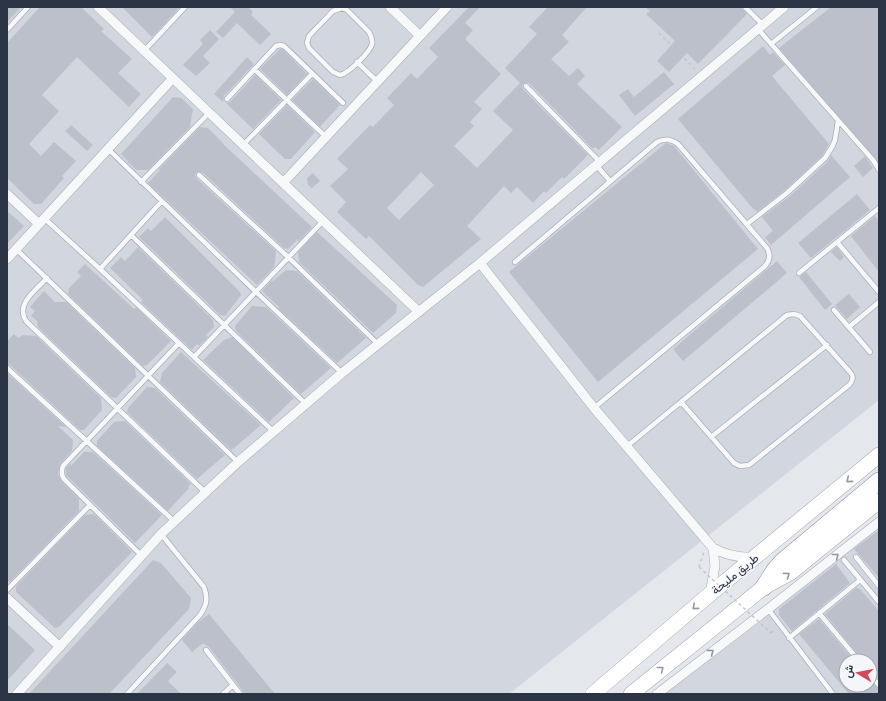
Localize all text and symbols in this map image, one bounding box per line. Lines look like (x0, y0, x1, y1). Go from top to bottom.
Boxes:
one-way arrow (846, 475, 854, 482)
street label: طريق مليحة (708, 550, 763, 599)
one-way arrow (832, 553, 839, 560)
one-way arrow (783, 573, 790, 580)
one-way arrow (692, 603, 699, 610)
one-way arrow (707, 650, 714, 657)
north arrow (838, 653, 878, 693)
text: ش (840, 664, 857, 679)
one-way arrow (657, 667, 664, 674)

